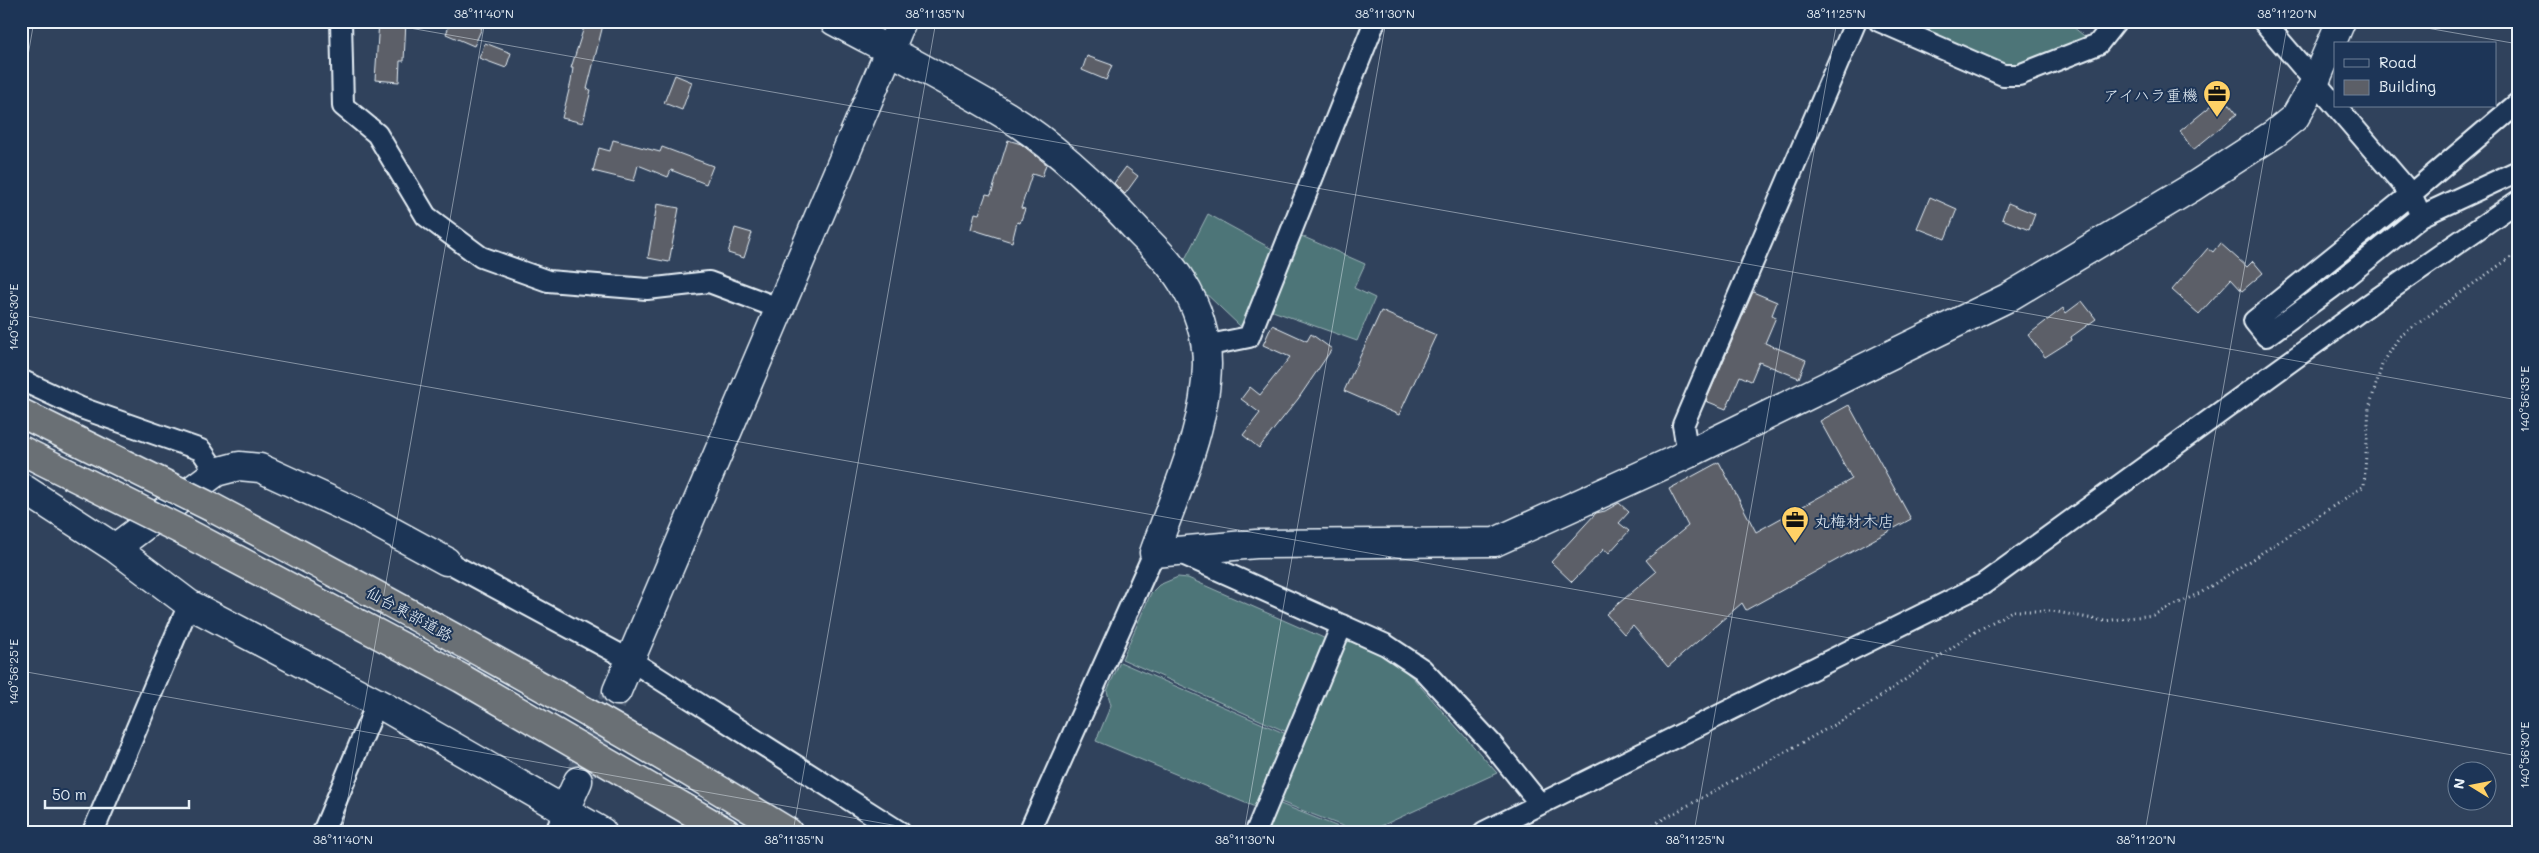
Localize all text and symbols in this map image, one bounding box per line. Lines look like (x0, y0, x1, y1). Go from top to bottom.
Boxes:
text: 38°11'40"N (454, 5, 514, 21)
text: 38°11'35"N (905, 5, 965, 21)
text: 38°11'30"N (1355, 5, 1415, 21)
text: 38°11'25"N (1806, 5, 1866, 21)
text: 38°11'20"N (2257, 5, 2317, 21)
legend (2334, 42, 2496, 108)
text: Road (2379, 52, 2416, 72)
text: Building (2379, 76, 2436, 96)
office icon: アイハラ重機 (2202, 79, 2232, 118)
place label: アイハラ重機 (2103, 84, 2198, 105)
text: 140°56'30"E (5, 283, 21, 350)
text: 140°56'35"E (2516, 366, 2532, 432)
office icon: 丸梅材木店 (1780, 505, 1810, 544)
place label: 丸梅材木店 (1814, 510, 1894, 531)
street label: 仙台東部道路 (363, 581, 457, 645)
text: 140°56'25"E (5, 639, 21, 705)
text: 140°56'30"E (2516, 721, 2532, 788)
north arrow (2446, 760, 2496, 810)
text: N (2448, 777, 2469, 791)
scale bar (45, 778, 189, 810)
text: 50 m (52, 784, 87, 804)
text: 38°11'40"N (313, 831, 373, 847)
text: 38°11'35"N (764, 831, 824, 847)
text: 38°11'30"N (1215, 831, 1275, 847)
text: 38°11'25"N (1665, 831, 1725, 847)
text: 38°11'20"N (2116, 831, 2176, 847)

